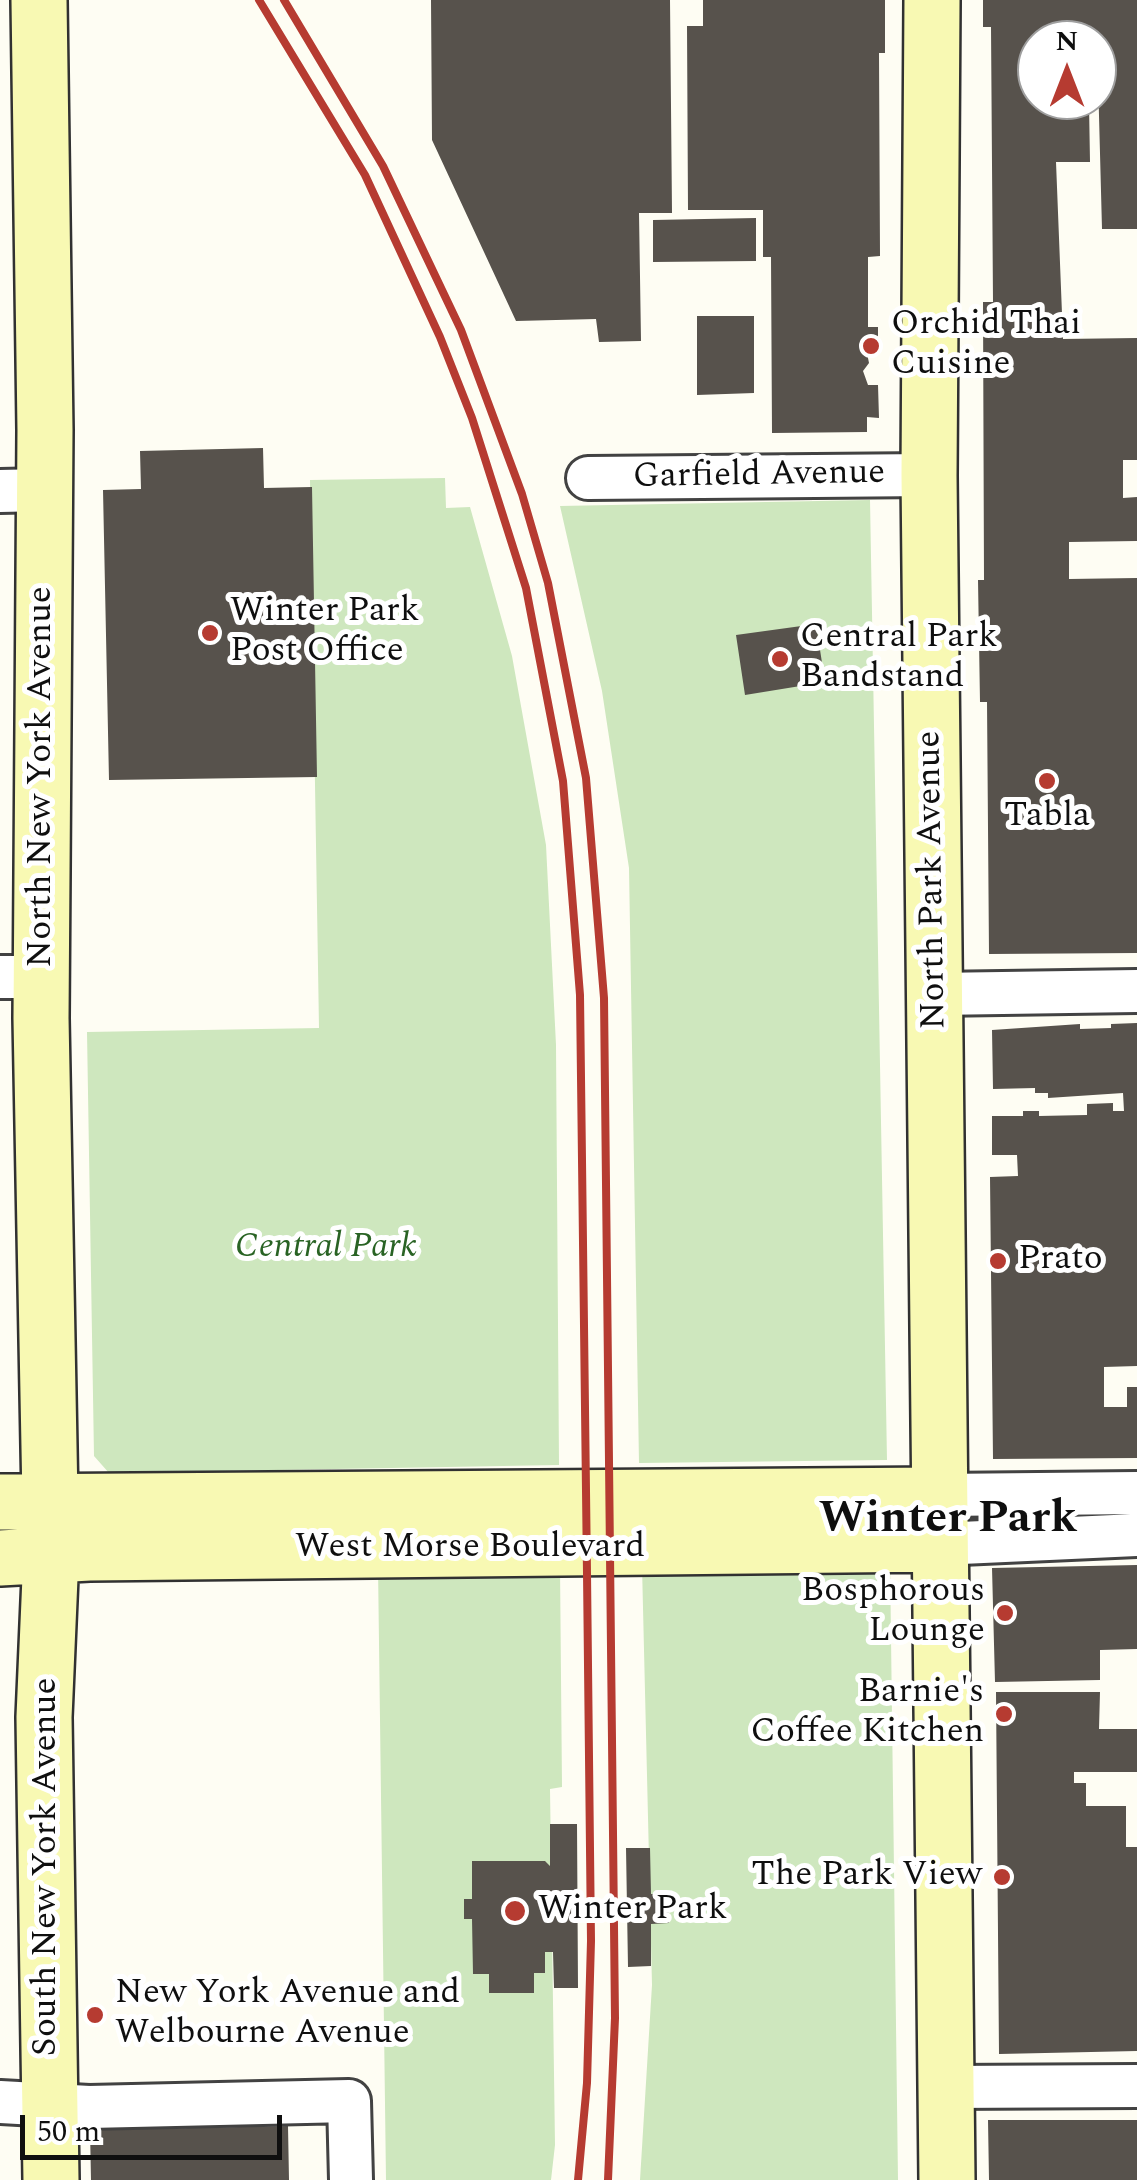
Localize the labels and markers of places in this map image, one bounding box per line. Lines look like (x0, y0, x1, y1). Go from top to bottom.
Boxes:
place label: Orchid Thai Cuisine (891, 305, 1081, 387)
marker: Orchid Thai Cuisine (860, 335, 882, 357)
place label: Winter Park Post Office (230, 592, 419, 674)
place label: Central Park Bandstand (800, 618, 998, 700)
marker: Winter Park Post Office (199, 622, 221, 644)
marker: Central Park Bandstand (769, 648, 791, 670)
marker: Tabla (1036, 770, 1058, 792)
place label: Tabla (1004, 797, 1090, 839)
place label: Prato (1018, 1240, 1103, 1282)
marker: Prato (987, 1250, 1009, 1272)
place label: Bosphorous Lounge (801, 1572, 985, 1654)
marker: Bosphorous Lounge (994, 1602, 1016, 1624)
place label: Barnie's Coffee Kitchen (751, 1673, 984, 1755)
marker: Barnie's Coffee Kitchen (993, 1703, 1015, 1725)
place label: The Park View (751, 1856, 982, 1898)
marker: The Park View (991, 1866, 1013, 1888)
place label: Winter Park (538, 1890, 727, 1932)
marker: Winter Park (502, 1898, 528, 1924)
place label: New York Avenue and Welbourne Avenue (115, 1974, 460, 2056)
marker: New York Avenue and Welbourne Avenue (84, 2004, 106, 2026)

